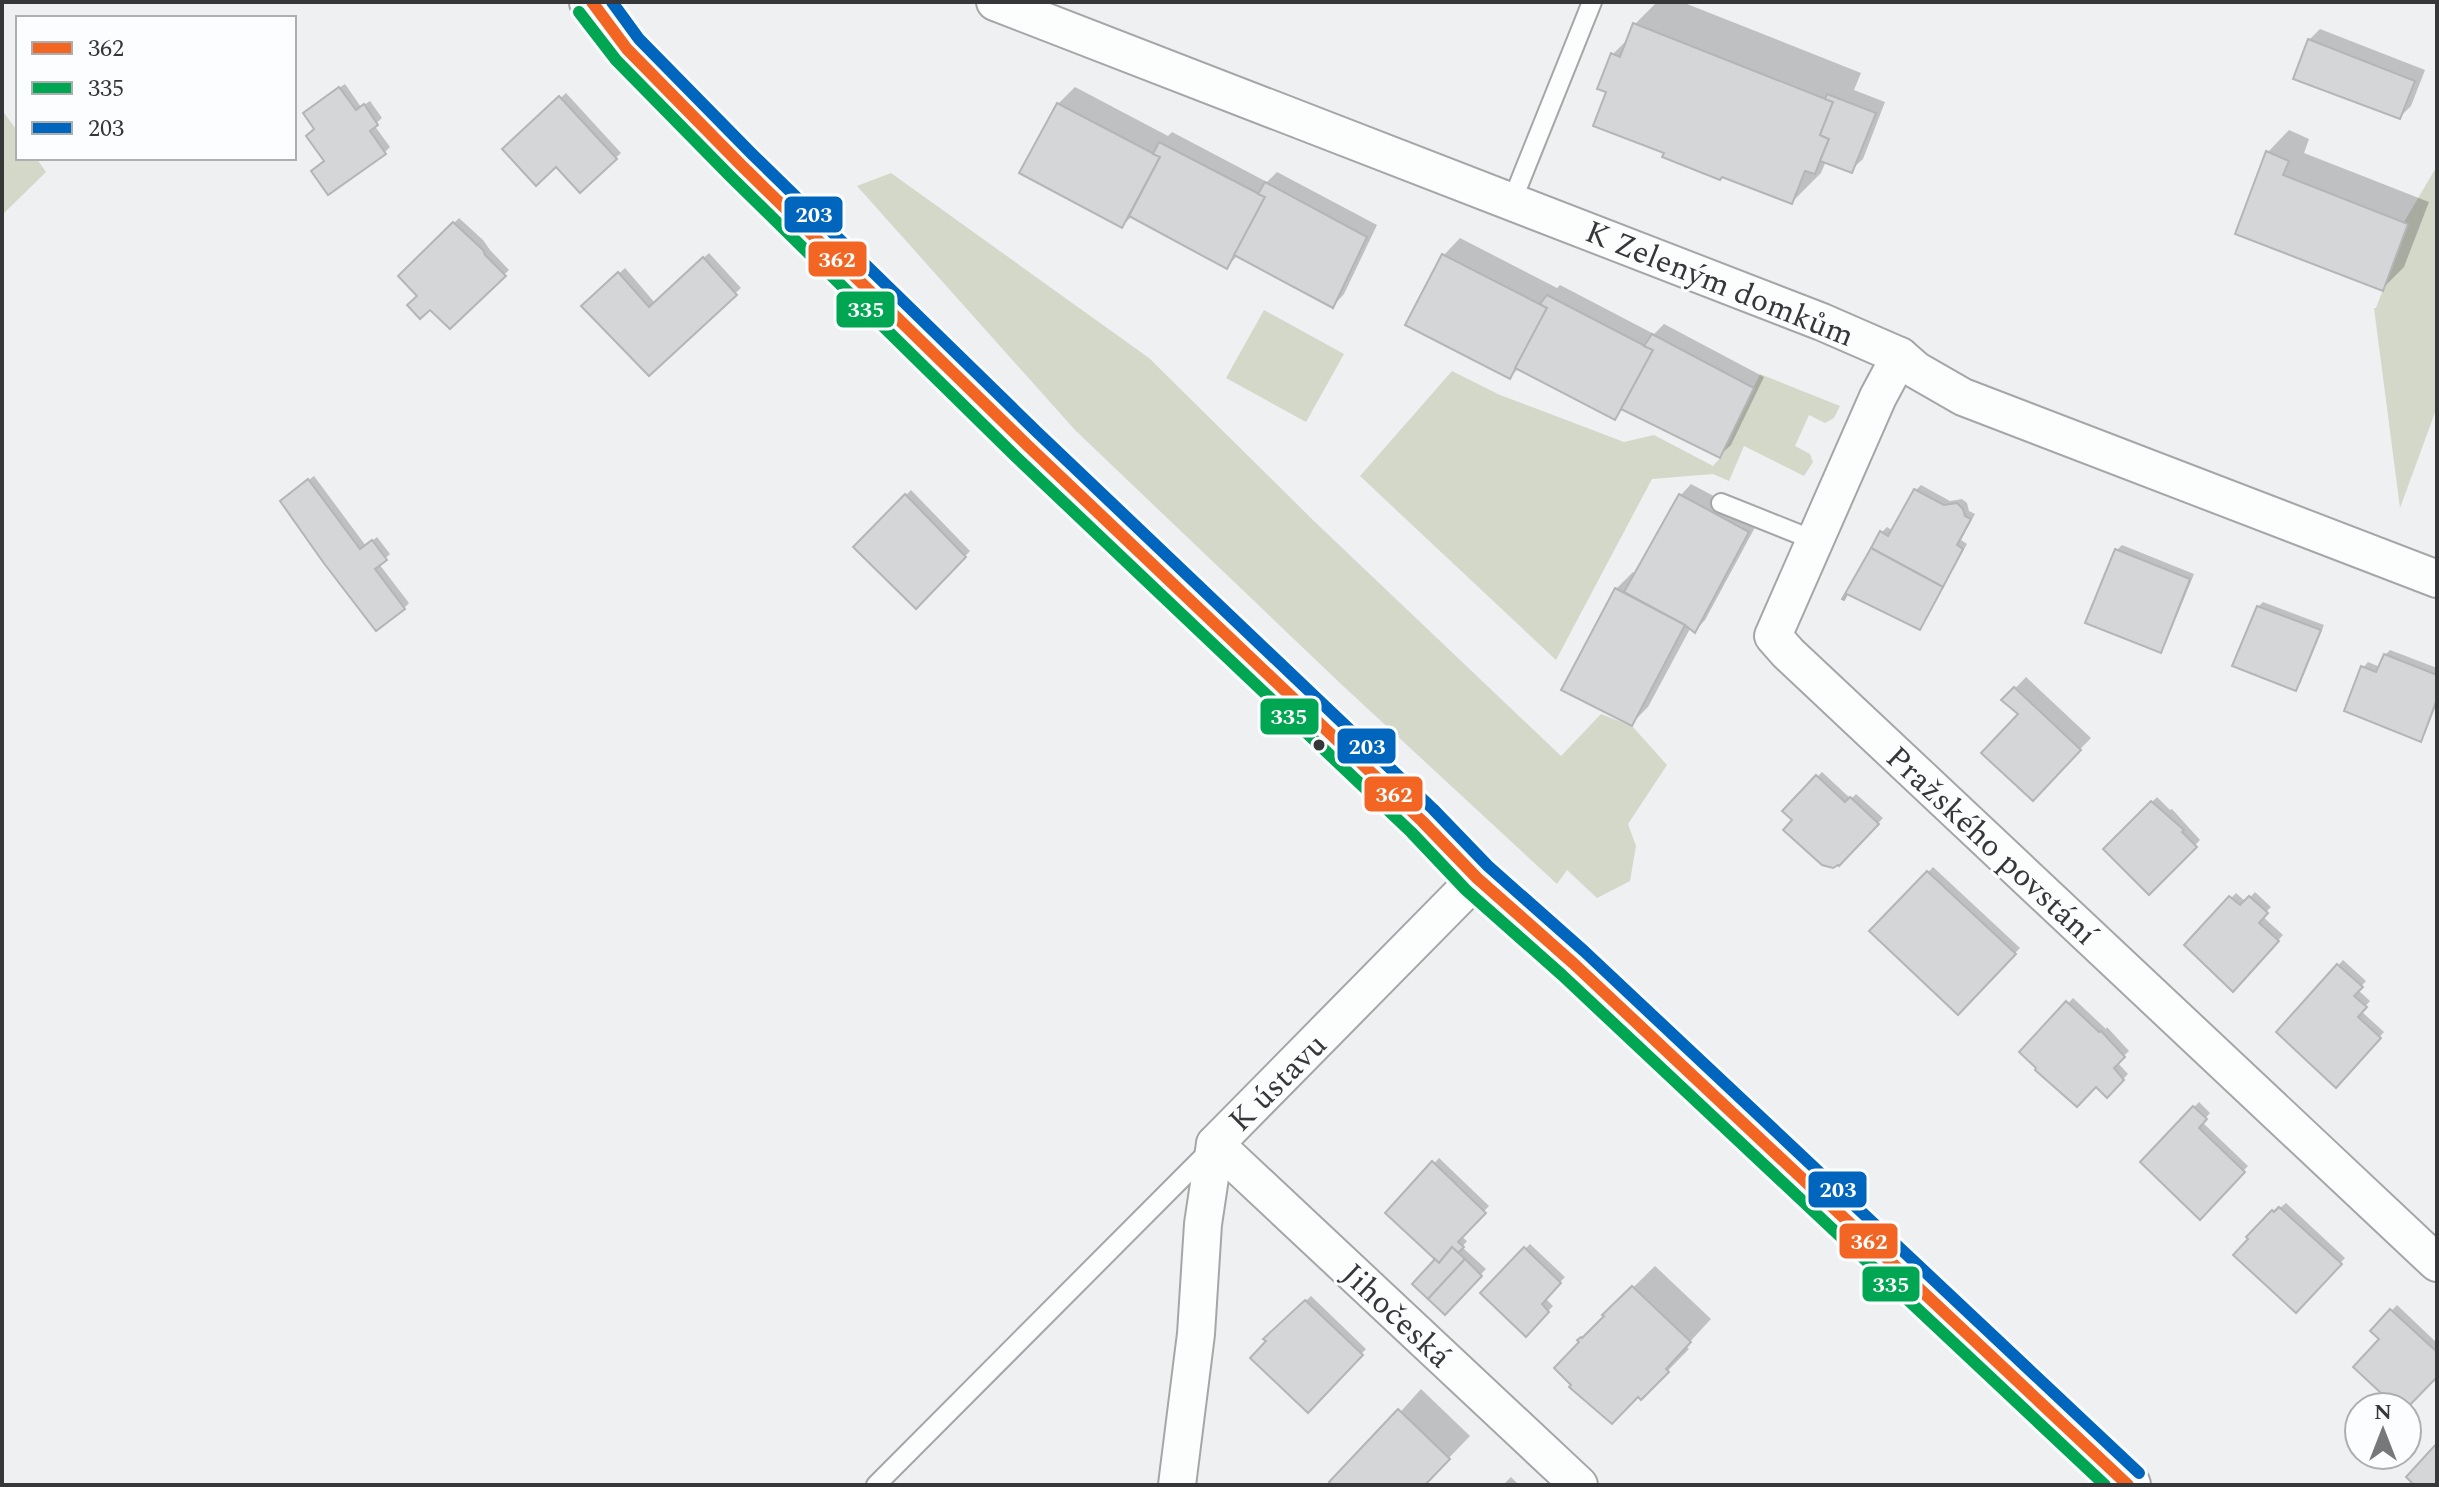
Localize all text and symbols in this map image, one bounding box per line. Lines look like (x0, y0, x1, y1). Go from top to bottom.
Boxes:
legend (16, 16, 296, 160)
text: 362 (88, 31, 124, 67)
text: 335 (88, 71, 124, 107)
text: 203 (88, 111, 124, 147)
line badge: 203 (783, 195, 844, 234)
text: 203 (795, 199, 833, 232)
street label: K Zeleným domkům (1578, 208, 1861, 361)
line badge: 362 (807, 240, 868, 278)
text: 362 (818, 244, 856, 277)
line badge: 335 (835, 290, 896, 329)
text: 335 (847, 294, 885, 327)
line badge: 335 (1259, 697, 1320, 736)
text: 335 (1270, 701, 1308, 734)
line badge: 203 (1336, 727, 1397, 765)
text: 203 (1348, 731, 1386, 764)
street label: Pražského povstání (1874, 735, 2109, 959)
unlabelled marker (1311, 737, 1327, 753)
line badge: 362 (1363, 775, 1424, 813)
text: 362 (1375, 779, 1413, 812)
street label: K ústavu (1217, 1022, 1339, 1144)
line badge: 203 (1807, 1170, 1868, 1209)
text: 203 (1819, 1174, 1857, 1207)
line badge: 362 (1838, 1222, 1899, 1260)
text: 362 (1850, 1226, 1888, 1259)
street label: Jihočeská (1330, 1252, 1463, 1381)
line badge: 335 (1861, 1265, 1921, 1303)
text: 335 (1872, 1269, 1910, 1302)
north arrow (2343, 1391, 2423, 1471)
text: N (2374, 1396, 2392, 1429)

